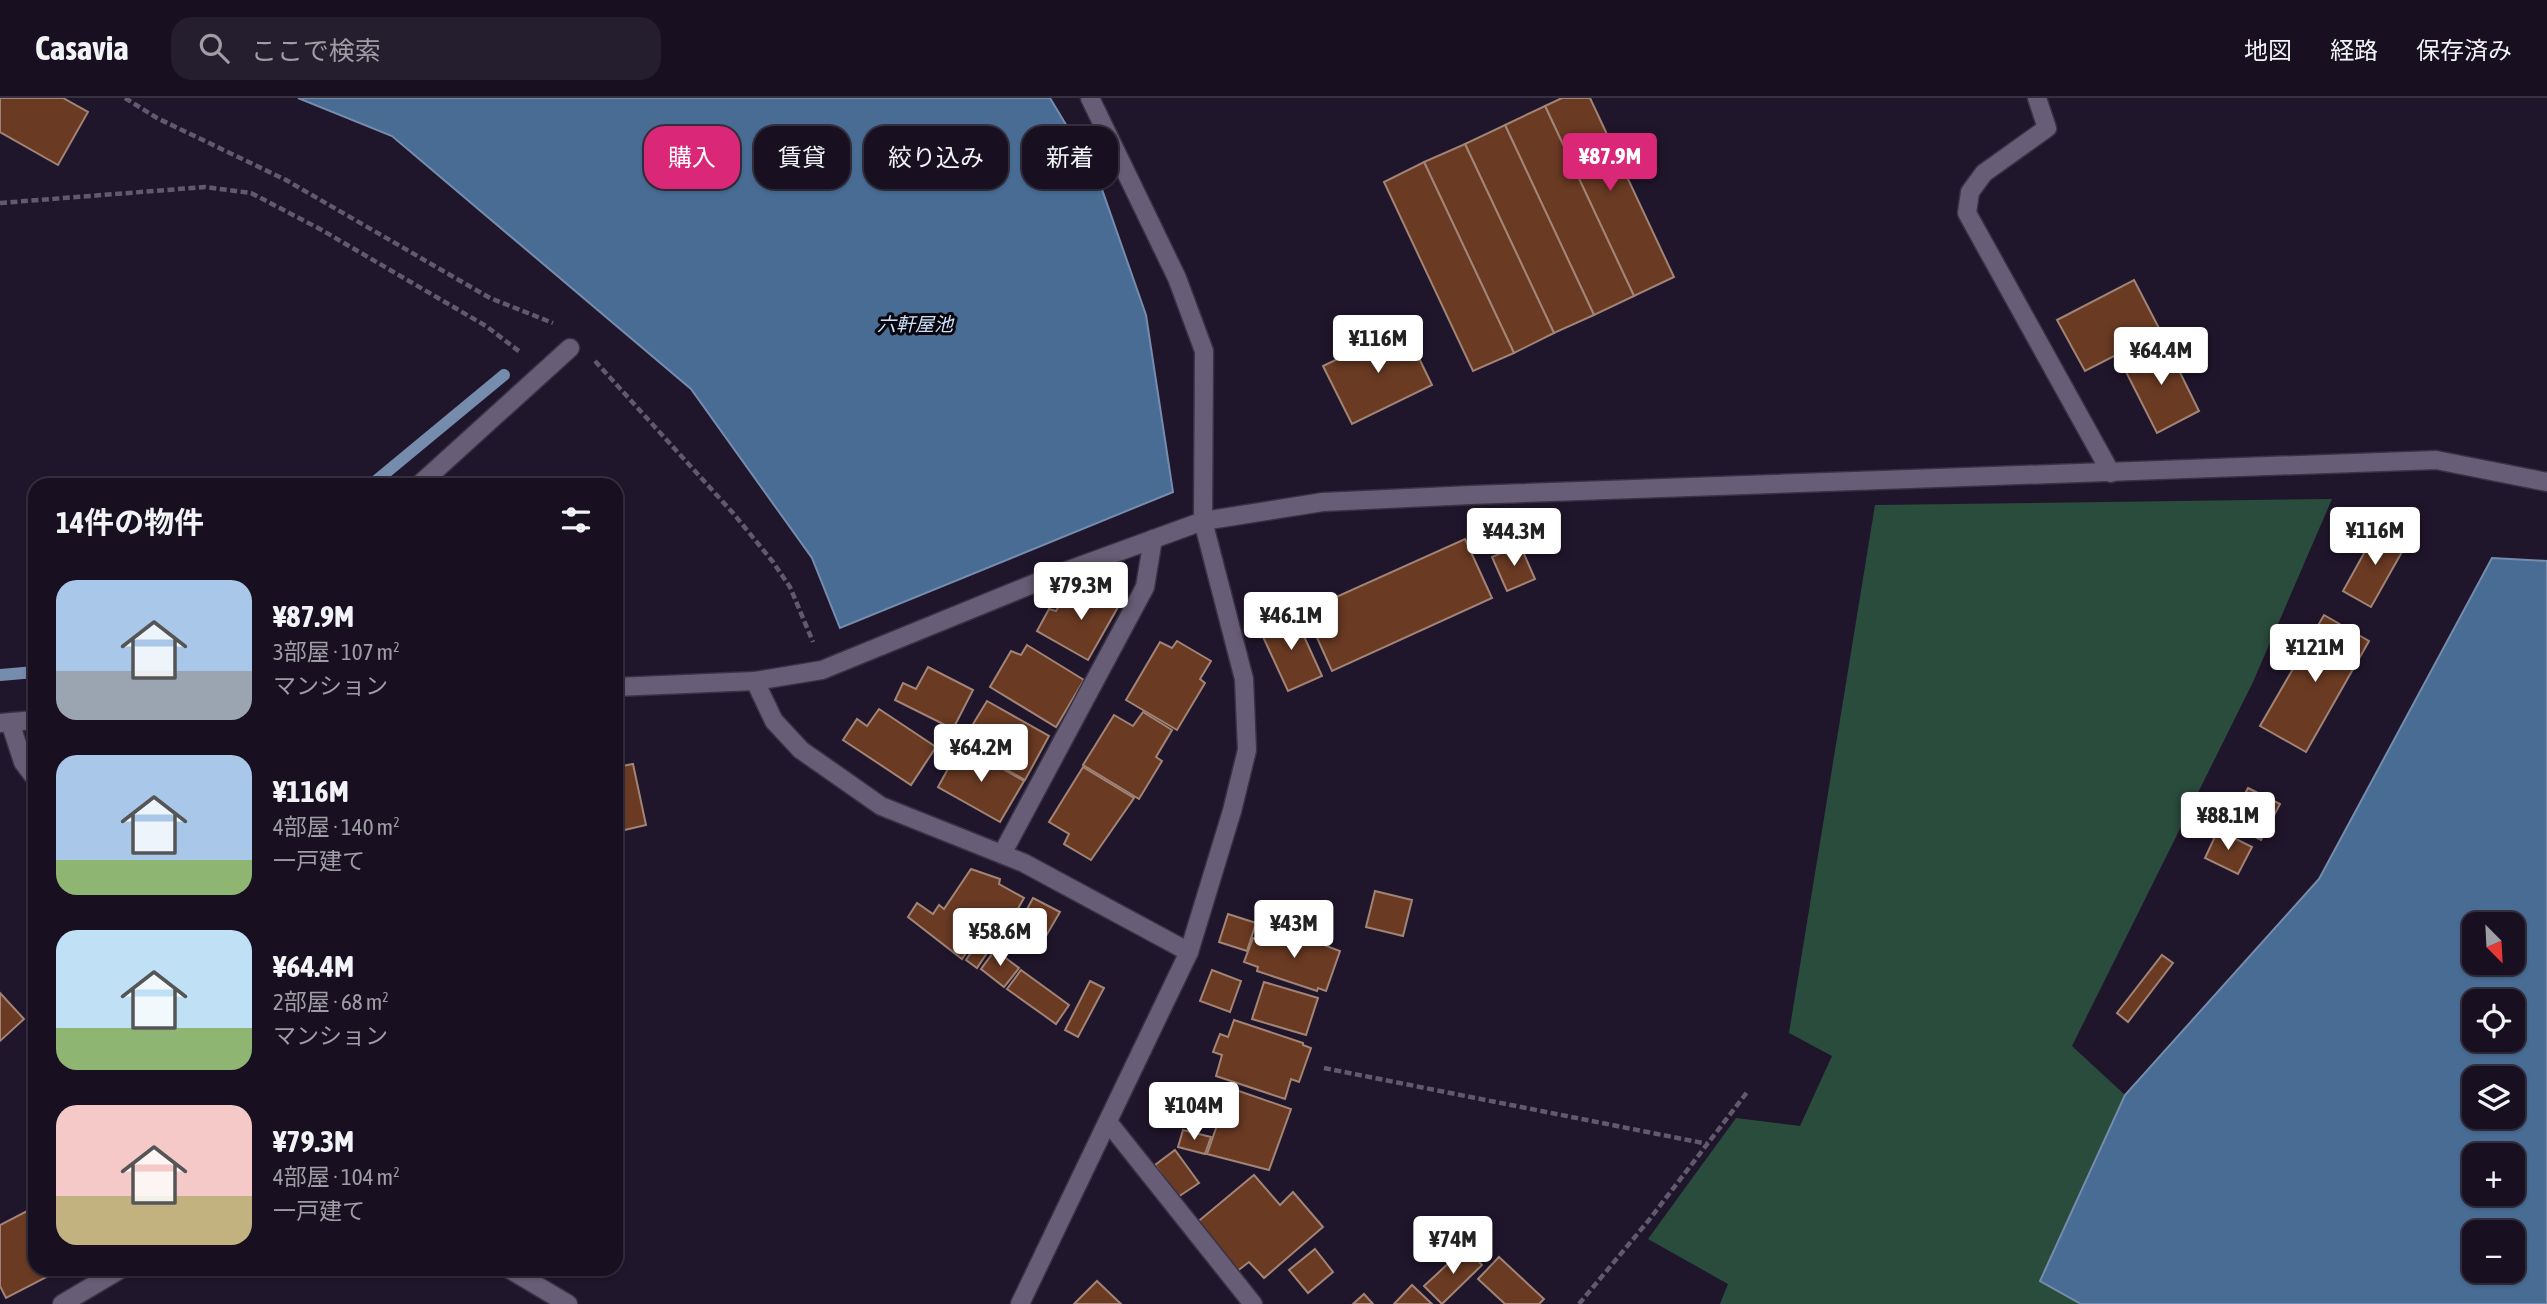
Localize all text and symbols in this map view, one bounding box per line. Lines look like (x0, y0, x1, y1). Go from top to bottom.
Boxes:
search box (171, 17, 661, 80)
text: Casavia (35, 29, 129, 67)
icon: search (195, 29, 233, 67)
text: ここで検索 (251, 36, 381, 66)
text: 地図 (2244, 37, 2292, 64)
text: 経路 (2330, 37, 2378, 64)
text: 保存済み (2416, 37, 2512, 64)
chip: 購入 (644, 126, 740, 189)
chip: 賃貸 (754, 126, 850, 189)
chip: 絞り込み (864, 126, 1008, 189)
chip: 新着 (1022, 126, 1118, 189)
pin: ¥87.9M (1553, 134, 1667, 193)
text: ¥87.9M (1579, 143, 1641, 169)
water label: 六軒屋池 (877, 313, 955, 335)
pin: ¥116M (1329, 316, 1427, 375)
text: ¥116M (1349, 325, 1407, 351)
pin: ¥64.4M (2104, 328, 2218, 387)
text: ¥64.4M (2130, 337, 2192, 363)
icon: filters (557, 501, 595, 539)
text: 14件の物件 (56, 505, 204, 539)
pin: ¥44.3M (1457, 508, 1571, 568)
pin: ¥116M (2326, 508, 2424, 567)
text: ¥116M (2346, 517, 2404, 543)
text: ¥44.3M (1483, 518, 1545, 544)
pin: ¥79.3M (1024, 562, 1138, 622)
text: ¥79.3M (1050, 572, 1112, 598)
pin: ¥46.1M (1234, 592, 1348, 652)
text: ¥87.9M (273, 599, 354, 633)
text: ¥46.1M (1260, 602, 1322, 628)
icon: home (112, 608, 196, 692)
pin: ¥121M (2266, 624, 2364, 684)
text: ¥121M (2286, 634, 2344, 660)
text: 3部屋 · 107 m² (273, 639, 400, 665)
text: マンション (273, 673, 388, 699)
pin: ¥64.2M (924, 724, 1038, 784)
text: ¥64.2M (950, 734, 1012, 760)
text: ¥116M (273, 774, 349, 808)
icon: home (112, 783, 196, 867)
pin: ¥88.1M (2171, 792, 2285, 852)
text: ¥88.1M (2197, 802, 2259, 828)
text: 4部屋 · 140 m² (273, 814, 400, 840)
text: 一戸建て (273, 848, 365, 874)
pin: ¥43M (1253, 900, 1335, 960)
pin: ¥58.6M (943, 908, 1057, 968)
text: ¥43M (1270, 910, 1318, 936)
north arrow (2462, 912, 2525, 975)
map controls (2462, 912, 2525, 1283)
text: ¥58.6M (969, 918, 1031, 944)
text: ¥64.4M (273, 949, 354, 983)
icon: home (112, 958, 196, 1042)
text: 2部屋 · 68 m² (273, 989, 389, 1015)
button: locate (2462, 989, 2525, 1052)
text: マンション (273, 1023, 388, 1049)
button: layers (2462, 1066, 2525, 1129)
pin: ¥104M (1145, 1082, 1243, 1142)
text: ¥104M (1165, 1092, 1223, 1118)
text: ¥79.3M (273, 1124, 354, 1158)
icon: home (112, 1133, 196, 1217)
button: + (2462, 1143, 2525, 1206)
text: 4部屋 · 104 m² (273, 1164, 400, 1190)
text: 一戸建て (273, 1198, 365, 1224)
pin: ¥74M (1412, 1216, 1494, 1276)
button: − (2462, 1220, 2525, 1283)
text: ¥74M (1429, 1226, 1477, 1252)

